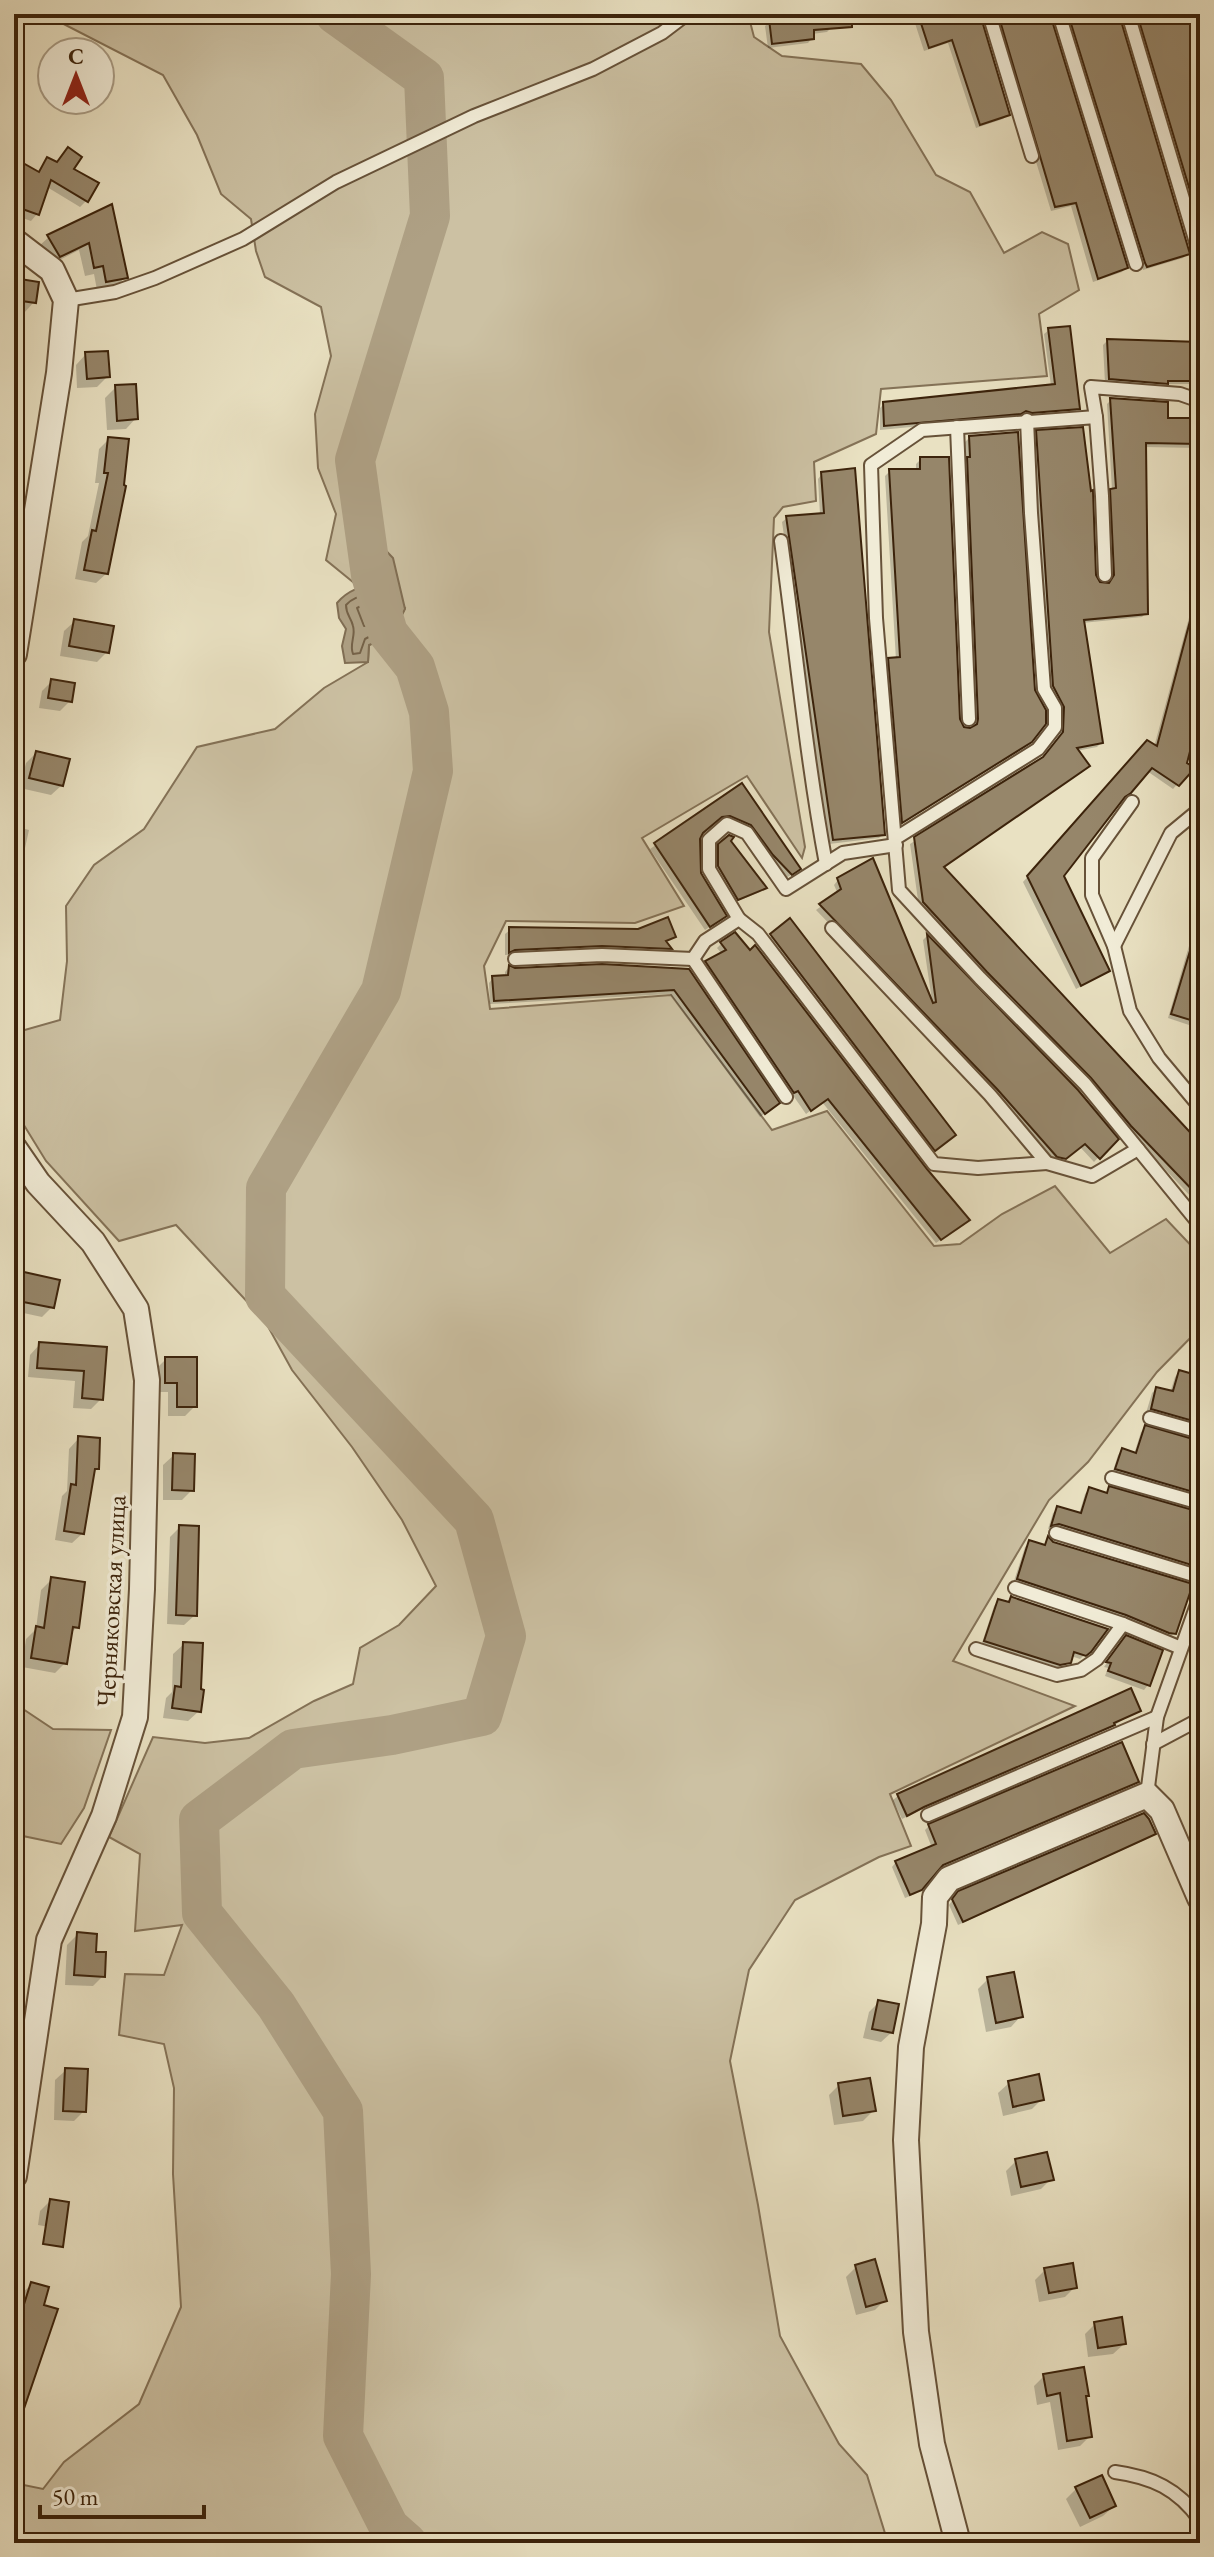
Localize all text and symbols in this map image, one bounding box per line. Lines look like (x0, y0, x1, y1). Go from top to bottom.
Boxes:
north arrow (36, 36, 116, 116)
text: С (68, 42, 84, 71)
street label: Черняковская улица (88, 1493, 134, 1708)
scale bar (40, 2469, 204, 2519)
text: 50 m (52, 2481, 99, 2512)

